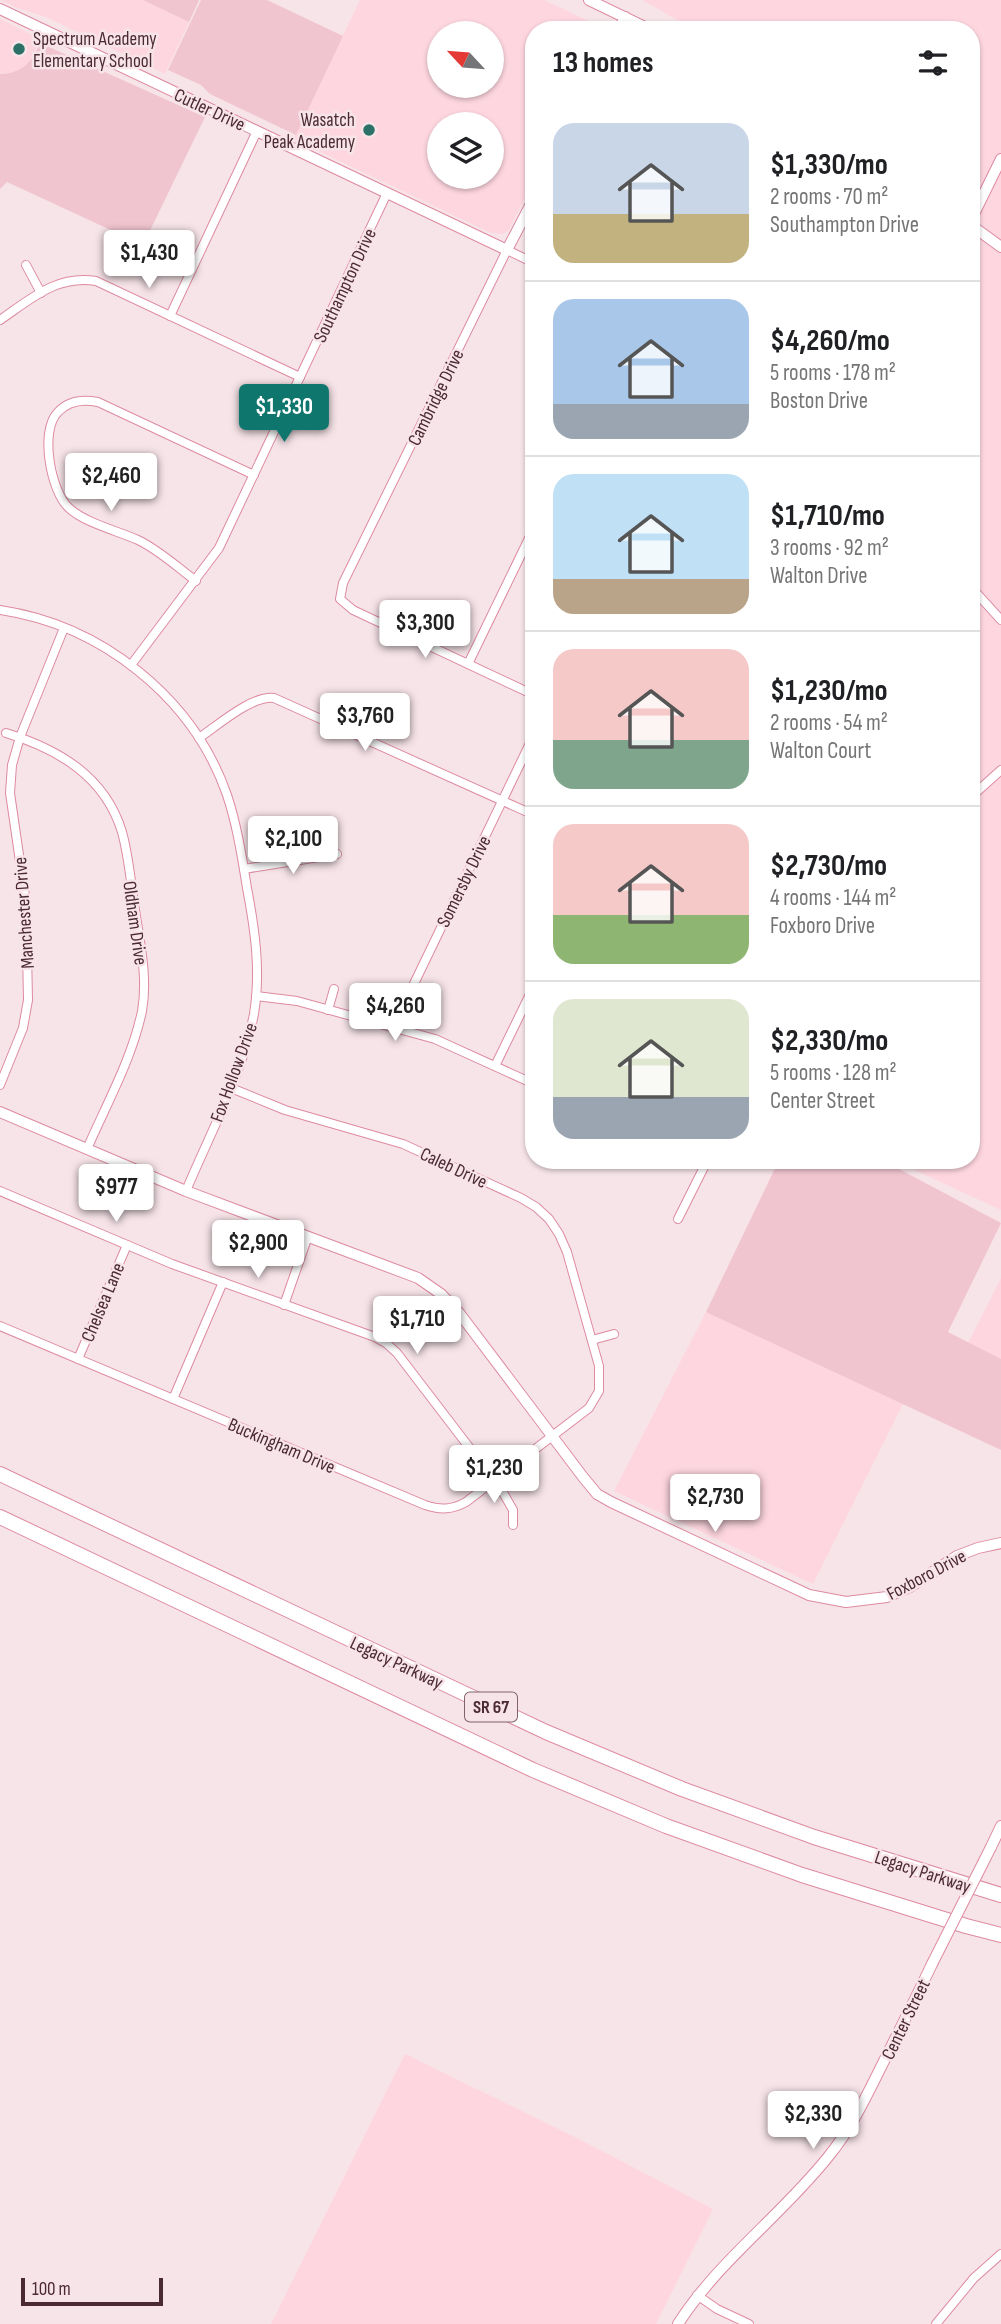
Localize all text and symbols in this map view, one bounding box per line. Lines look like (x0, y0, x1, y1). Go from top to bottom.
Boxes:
north arrow (427, 21, 504, 98)
map controls (427, 21, 504, 189)
place label: Spectrum Academy Elementary School (33, 28, 157, 73)
marker: Spectrum Academy Elementary School (11, 41, 27, 57)
icon: filters (914, 44, 952, 82)
text: 13 homes (553, 45, 654, 81)
street label: Cutler Drive (170, 84, 249, 137)
place label: Wasatch Peak Academy (264, 109, 356, 154)
button: layers (427, 112, 504, 189)
marker: Wasatch Peak Academy (361, 122, 377, 138)
text: $1,330/mo (770, 147, 888, 183)
icon: home (609, 151, 693, 235)
text: 2 rooms · 70 m² (770, 183, 888, 211)
text: Southampton Drive (770, 211, 919, 239)
street label: Southampton Drive (309, 225, 382, 346)
pin: $1,430 (92, 230, 206, 290)
text: $1,430 (120, 239, 178, 267)
text: $4,260/mo (770, 323, 890, 359)
icon: home (609, 327, 693, 411)
street label: Cambridge Drive (403, 346, 470, 450)
text: 5 rooms · 178 m² (770, 359, 896, 387)
pin: $1,330 (227, 384, 341, 444)
text: Boston Drive (770, 387, 868, 415)
text: $1,330 (255, 393, 313, 421)
pin: $2,460 (54, 454, 168, 513)
text: $2,460 (81, 462, 141, 490)
text: $1,710/mo (770, 498, 885, 534)
icon: home (609, 502, 693, 586)
text: 3 rooms · 92 m² (770, 534, 889, 562)
text: Walton Drive (770, 562, 868, 590)
pin: $3,300 (368, 600, 482, 660)
text: $3,300 (395, 609, 455, 637)
text: $1,230/mo (770, 673, 888, 709)
icon: home (609, 677, 693, 761)
pin: $3,760 (308, 694, 422, 753)
text: $3,760 (336, 702, 394, 730)
text: 2 rooms · 54 m² (770, 709, 888, 737)
text: Walton Court (770, 737, 871, 765)
pin: $2,100 (236, 816, 350, 876)
text: $2,100 (264, 825, 322, 853)
street label: Somersby Drive (432, 832, 496, 931)
text: $2,730/mo (770, 848, 887, 884)
icon: home (609, 852, 693, 936)
street label: Manchester Drive (9, 856, 40, 969)
street label: Oldham Drive (117, 880, 152, 967)
text: 4 rooms · 144 m² (770, 884, 896, 912)
text: Foxboro Drive (770, 912, 875, 940)
pin: $4,260 (338, 984, 452, 1043)
text: $4,260 (365, 992, 425, 1020)
street label: Fox Hollow Drive (206, 1020, 263, 1125)
text: $2,330/mo (770, 1023, 888, 1059)
icon: home (609, 1027, 693, 1111)
text: 5 rooms · 128 m² (770, 1059, 897, 1087)
text: Center Street (770, 1087, 875, 1115)
street label: Caleb Drive (416, 1143, 491, 1194)
pin: $977 (75, 1164, 157, 1224)
text: $977 (95, 1173, 137, 1201)
pin: $2,900 (201, 1220, 315, 1280)
text: $2,900 (228, 1229, 288, 1257)
street label: Chelsea Lane (76, 1260, 130, 1345)
pin: $1,710 (360, 1296, 474, 1356)
text: $1,710 (389, 1305, 445, 1333)
street label: Buckingham Drive (224, 1413, 339, 1479)
pin: $1,230 (437, 1446, 551, 1505)
text: $1,230 (465, 1454, 523, 1482)
pin: $2,730 (658, 1474, 772, 1534)
text: $2,730 (686, 1483, 744, 1511)
street label: Foxboro Drive (883, 1545, 970, 1606)
street label: Legacy Parkway (346, 1632, 447, 1695)
road number: SR 67 (465, 1692, 517, 1722)
street label: Legacy Parkway (872, 1846, 974, 1899)
street label: Center Street (877, 1975, 936, 2064)
pin: $2,330 (756, 2092, 870, 2151)
text: $2,330 (784, 2100, 842, 2128)
scale bar (21, 2275, 163, 2307)
text: 100 m (32, 2278, 71, 2301)

